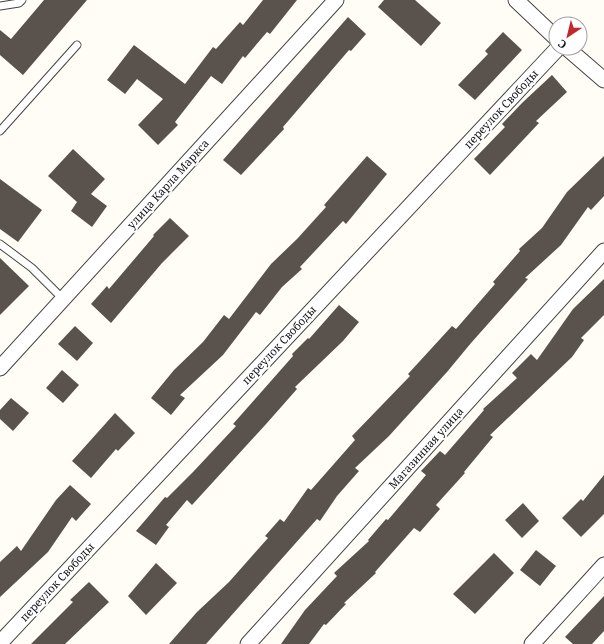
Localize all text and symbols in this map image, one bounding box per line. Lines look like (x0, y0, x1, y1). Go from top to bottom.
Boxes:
north arrow (548, 16, 588, 56)
text: С (555, 36, 569, 53)
street label: переулок Свободы (460, 66, 541, 151)
street label: улица Карла Маркса (123, 136, 212, 232)
street label: переулок Свободы (238, 302, 319, 387)
street label: Магазинная улица (385, 404, 466, 492)
street label: переулок Свободы (16, 539, 97, 624)

